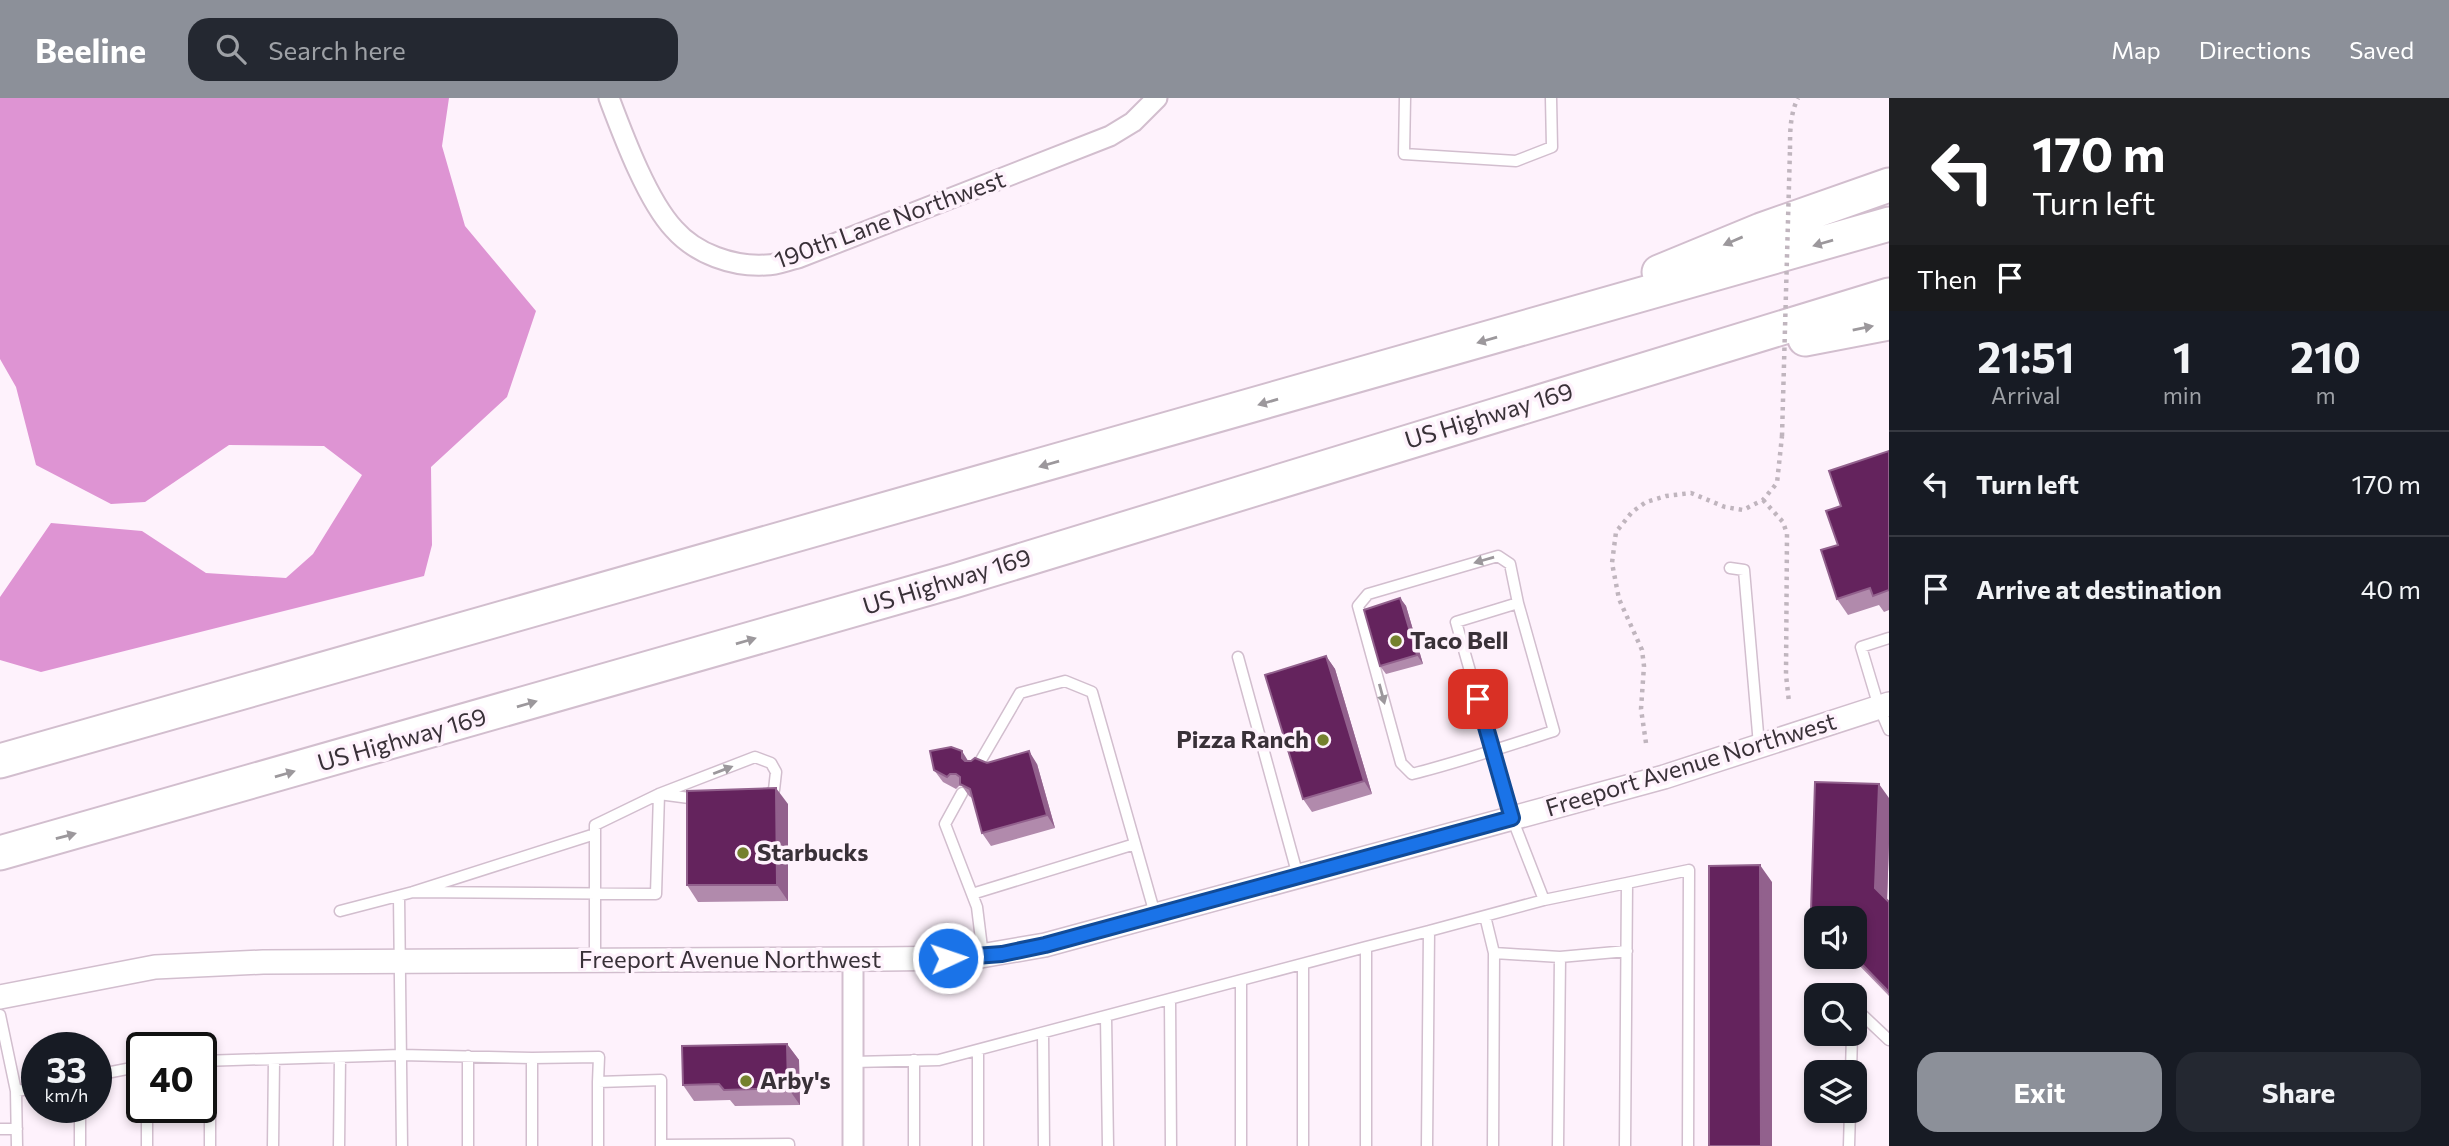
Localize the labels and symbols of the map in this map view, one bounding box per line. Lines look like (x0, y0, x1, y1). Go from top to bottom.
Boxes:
street label: 190th Lane Northwest (770, 163, 1009, 274)
one-way arrow (1722, 236, 1743, 247)
one-way arrow (1813, 239, 1834, 249)
one-way arrow (1852, 323, 1874, 334)
one-way arrow (1476, 335, 1497, 345)
street label: US Highway 169 (1401, 375, 1576, 454)
one-way arrow (1257, 397, 1279, 408)
one-way arrow (1038, 459, 1060, 470)
street label: US Highway 169 (859, 541, 1034, 620)
one-way arrow (1473, 556, 1494, 566)
place label: Taco Bell (1410, 625, 1509, 654)
marker: Taco Bell (1388, 633, 1404, 649)
one-way arrow (735, 636, 756, 646)
pin (1448, 669, 1508, 729)
one-way arrow (1378, 684, 1388, 705)
one-way arrow (516, 698, 538, 709)
street label: US Highway 169 (314, 701, 489, 777)
street label: Freeport Avenue Northwest (1542, 705, 1840, 822)
place label: Pizza Ranch (1176, 724, 1309, 753)
marker: Pizza Ranch (1315, 732, 1331, 748)
one-way arrow (713, 764, 734, 775)
one-way arrow (275, 768, 296, 778)
one-way arrow (55, 830, 77, 841)
place label: Starbucks (757, 837, 868, 866)
marker: Starbucks (735, 845, 751, 861)
position arrow (911, 921, 985, 995)
street label: Freeport Avenue Northwest (579, 944, 881, 973)
speed limit sign: 40 (126, 1032, 217, 1123)
place label: Arby's (760, 1065, 831, 1094)
marker: Arby's (738, 1073, 754, 1089)

